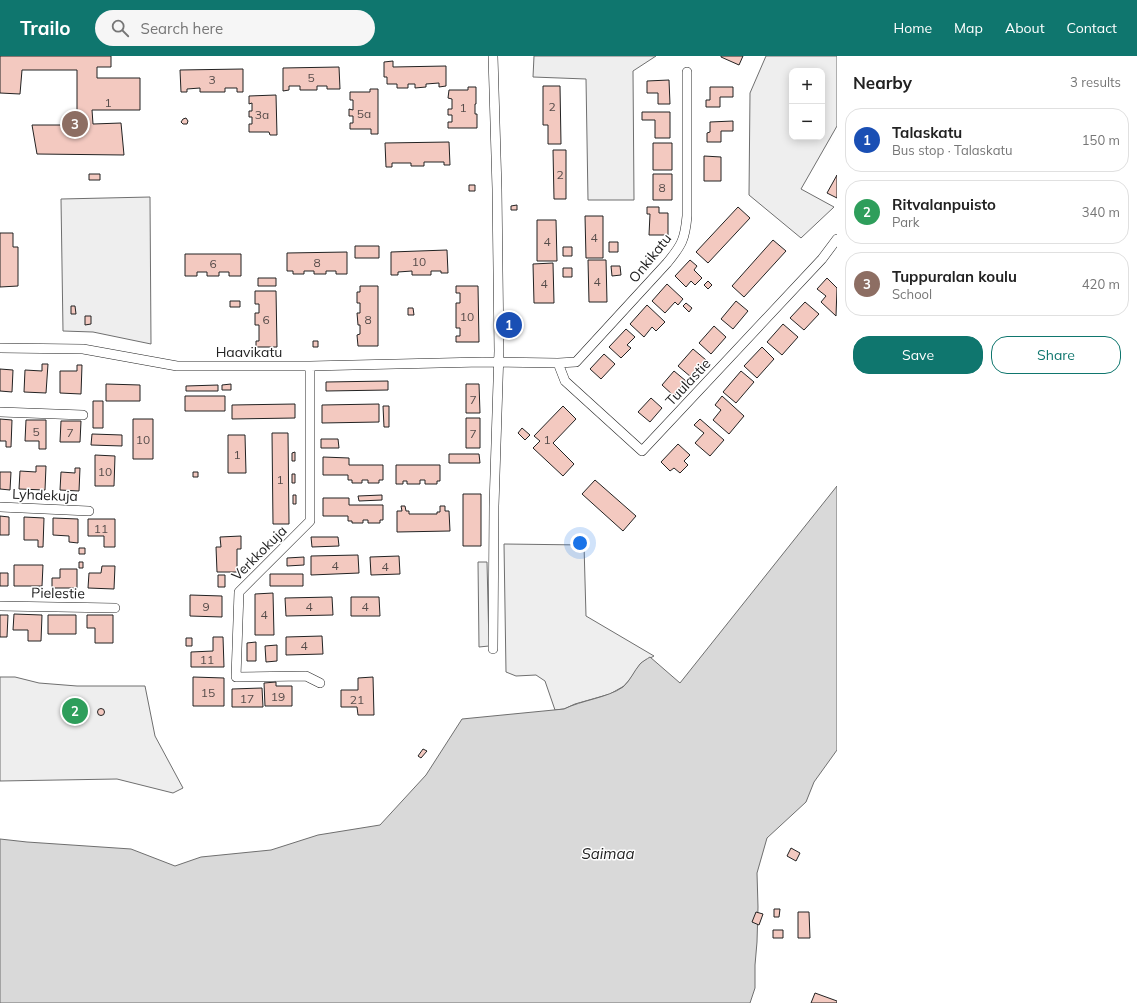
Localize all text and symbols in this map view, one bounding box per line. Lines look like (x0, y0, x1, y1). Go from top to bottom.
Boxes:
search box (95, 10, 375, 46)
text: Trailo (20, 16, 71, 40)
icon: search (109, 17, 131, 39)
text: Search here (141, 19, 223, 38)
text: Home (893, 19, 932, 37)
text: Map (954, 19, 983, 37)
text: About (1005, 19, 1045, 37)
text: Contact (1067, 19, 1117, 37)
map controls (789, 68, 825, 140)
button: + (789, 68, 825, 104)
house number: 5 (307, 70, 315, 85)
house number: 3 (208, 72, 216, 87)
text: Nearby (853, 72, 912, 93)
text: 3 results (1070, 74, 1121, 90)
house number: 1 (104, 95, 112, 110)
house number: 2 (548, 99, 556, 114)
house number: 1 (459, 100, 467, 115)
button: − (789, 104, 825, 140)
house number: 5a (357, 106, 371, 121)
house number: 3a (255, 107, 269, 122)
pin: 3 (62, 109, 88, 139)
text: Talaskatu (892, 123, 962, 142)
text: 1 (863, 132, 871, 148)
text: 150 m (1082, 132, 1120, 148)
text: Bus stop · Talaskatu (892, 142, 1013, 158)
house number: 2 (556, 167, 564, 182)
house number: 8 (658, 180, 666, 195)
text: Ritvalanpuisto (892, 195, 996, 214)
text: 2 (863, 204, 871, 220)
text: 340 m (1082, 204, 1120, 220)
text: Park (892, 214, 919, 230)
house number: 4 (590, 230, 598, 245)
street label: Onkikatu (625, 230, 675, 286)
house number: 4 (543, 234, 551, 249)
house number: 10 (412, 254, 426, 269)
house number: 8 (313, 255, 321, 270)
house number: 6 (209, 256, 217, 271)
text: Tuppuralan koulu (892, 267, 1017, 286)
house number: 4 (593, 274, 601, 289)
house number: 4 (540, 276, 548, 291)
text: 3 (863, 276, 871, 292)
text: 420 m (1082, 276, 1120, 292)
text: School (892, 286, 932, 302)
house number: 10 (460, 309, 474, 324)
pin: 1 (496, 310, 522, 340)
house number: 6 (262, 312, 270, 327)
house number: 8 (364, 312, 372, 327)
button: Save (853, 336, 983, 374)
button: Share (991, 336, 1121, 374)
street label: Haavikatu (216, 343, 282, 361)
street label: Tuulastie (662, 355, 714, 409)
house number: 7 (469, 392, 477, 407)
house number: 5 (32, 424, 40, 439)
house number: 7 (66, 425, 74, 440)
house number: 7 (469, 426, 477, 441)
house number: 10 (136, 432, 150, 447)
house number: 1 (543, 432, 551, 447)
house number: 1 (233, 447, 241, 462)
house number: 10 (98, 464, 112, 479)
house number: 1 (276, 472, 284, 487)
street label: Lyhdekuja (12, 485, 78, 505)
house number: 11 (94, 521, 108, 536)
street label: Verkkokuja (228, 522, 290, 584)
your location (570, 533, 590, 553)
house number: 4 (331, 558, 339, 573)
house number: 4 (381, 559, 389, 574)
street label: Pielestie (31, 584, 85, 602)
house number: 9 (202, 599, 210, 614)
house number: 4 (305, 599, 313, 614)
house number: 4 (361, 599, 369, 614)
house number: 4 (260, 607, 268, 622)
house number: 4 (300, 638, 308, 653)
house number: 11 (200, 652, 214, 667)
house number: 15 (201, 685, 215, 700)
house number: 19 (271, 689, 285, 704)
house number: 17 (240, 691, 254, 706)
house number: 21 (350, 692, 364, 707)
pin: 2 (62, 696, 88, 726)
water label: Saimaa (581, 844, 635, 863)

